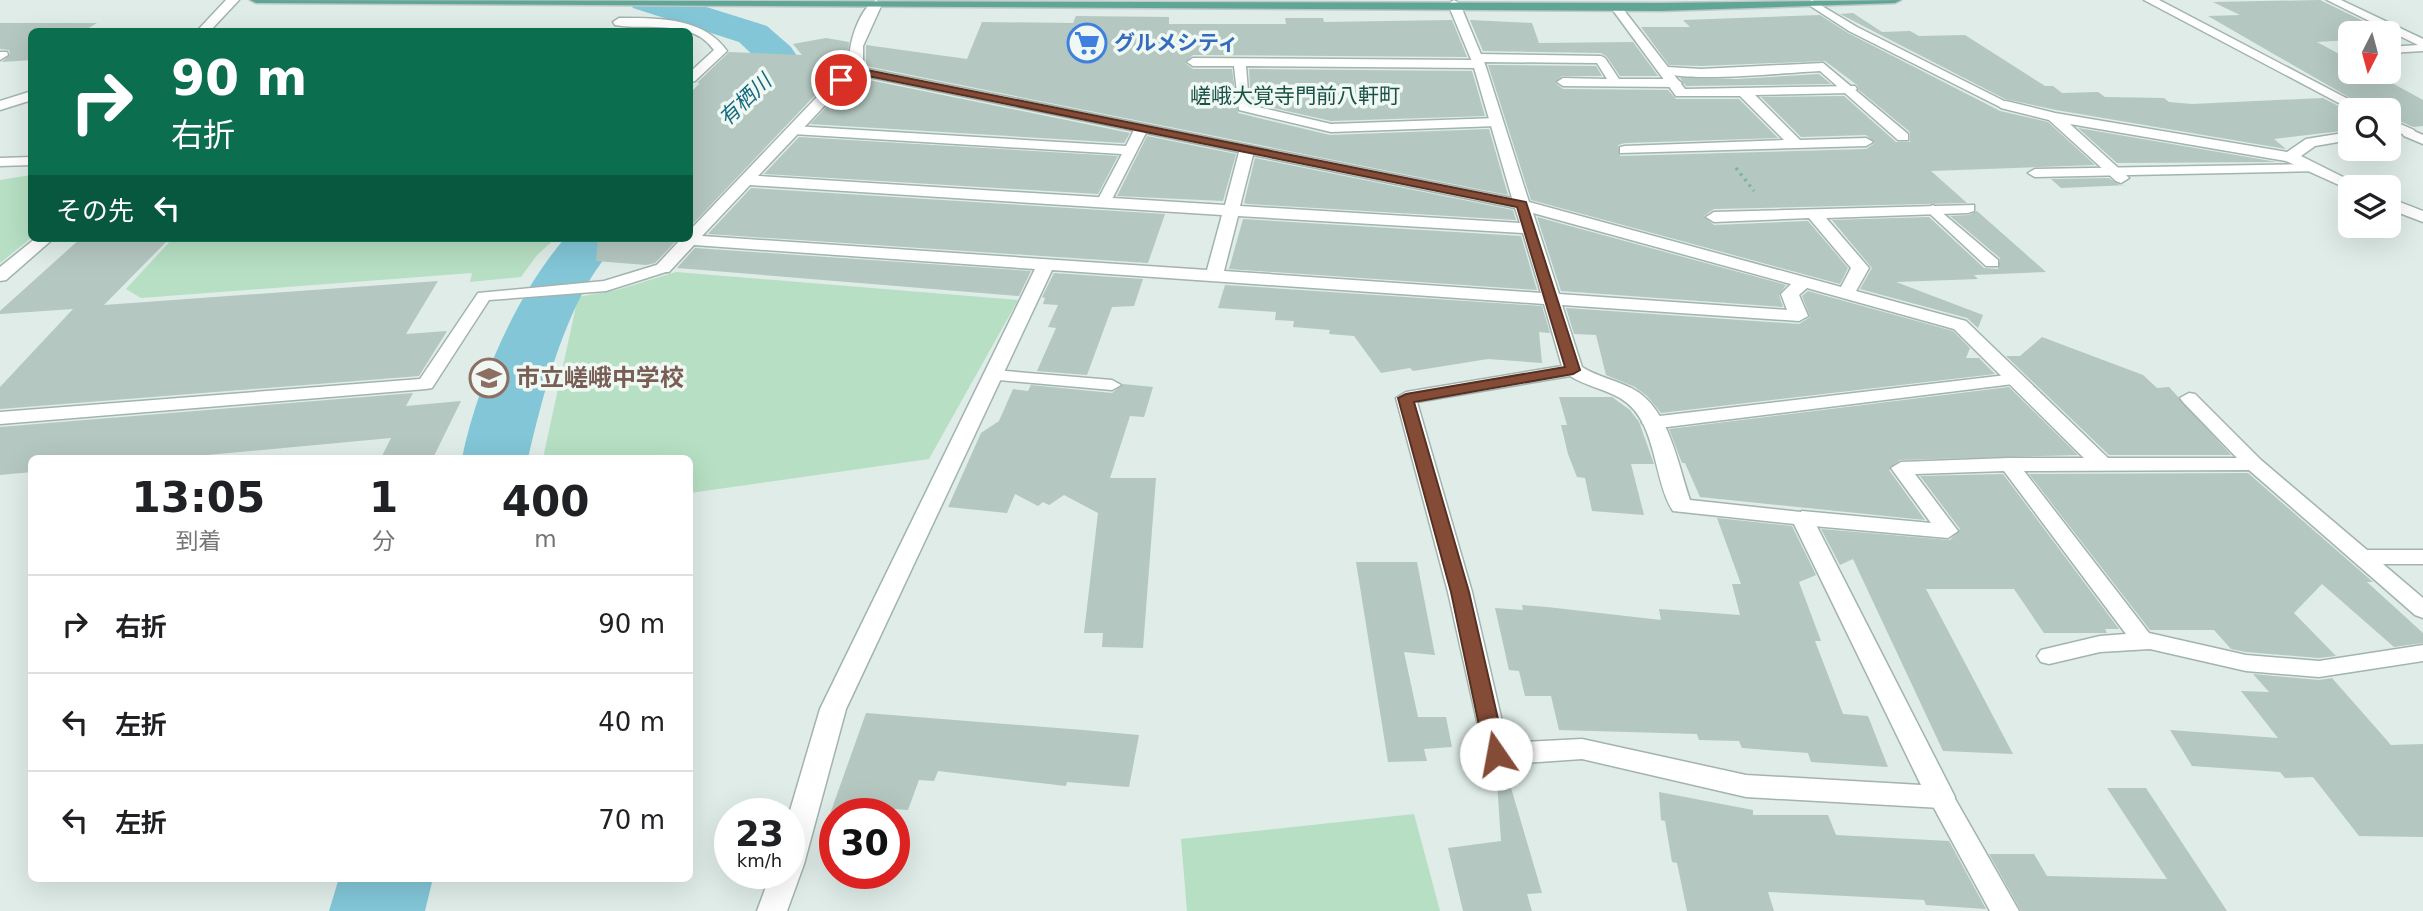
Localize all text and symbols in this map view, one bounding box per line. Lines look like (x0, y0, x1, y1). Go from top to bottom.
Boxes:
north arrow (2338, 21, 2401, 84)
map controls (2338, 21, 2401, 238)
supermarket icon: グルメシティ (1066, 22, 1108, 64)
place label: グルメシティ (1114, 31, 1239, 55)
text: 90 m (171, 50, 307, 107)
pin (811, 50, 871, 110)
icon: right (56, 56, 147, 147)
icon: arrive (822, 61, 860, 99)
water label: 有栖川 (714, 68, 777, 131)
district label: 嵯峨大覚寺門前八軒町 (1190, 84, 1400, 108)
button: search (2338, 98, 2401, 161)
text: 右折 (171, 116, 235, 154)
button: layers (2338, 175, 2401, 238)
icon: left (148, 189, 186, 227)
text: その先 (56, 196, 134, 226)
school or university icon: 市立嵯峨中学校 (468, 357, 510, 399)
place label: 市立嵯峨中学校 (516, 364, 684, 392)
text: 13:05 (132, 473, 265, 522)
text: 1 (369, 473, 398, 522)
text: 400 (502, 477, 589, 526)
text: m (534, 526, 557, 552)
text: 到着 (175, 528, 221, 554)
text: 分 (372, 528, 395, 554)
icon: right (56, 605, 94, 643)
text: 90 m (598, 609, 665, 639)
text: 右折 (115, 612, 167, 642)
icon: left (56, 703, 94, 741)
text: 40 m (598, 707, 665, 737)
text: 左折 (115, 710, 167, 740)
position arrow (1459, 717, 1533, 791)
speed limit sign: 30 (819, 798, 910, 889)
icon: left (56, 801, 94, 839)
text: 70 m (598, 805, 665, 835)
text: 左折 (115, 808, 167, 838)
text: 23 (735, 814, 784, 854)
text: km/h (737, 850, 782, 871)

